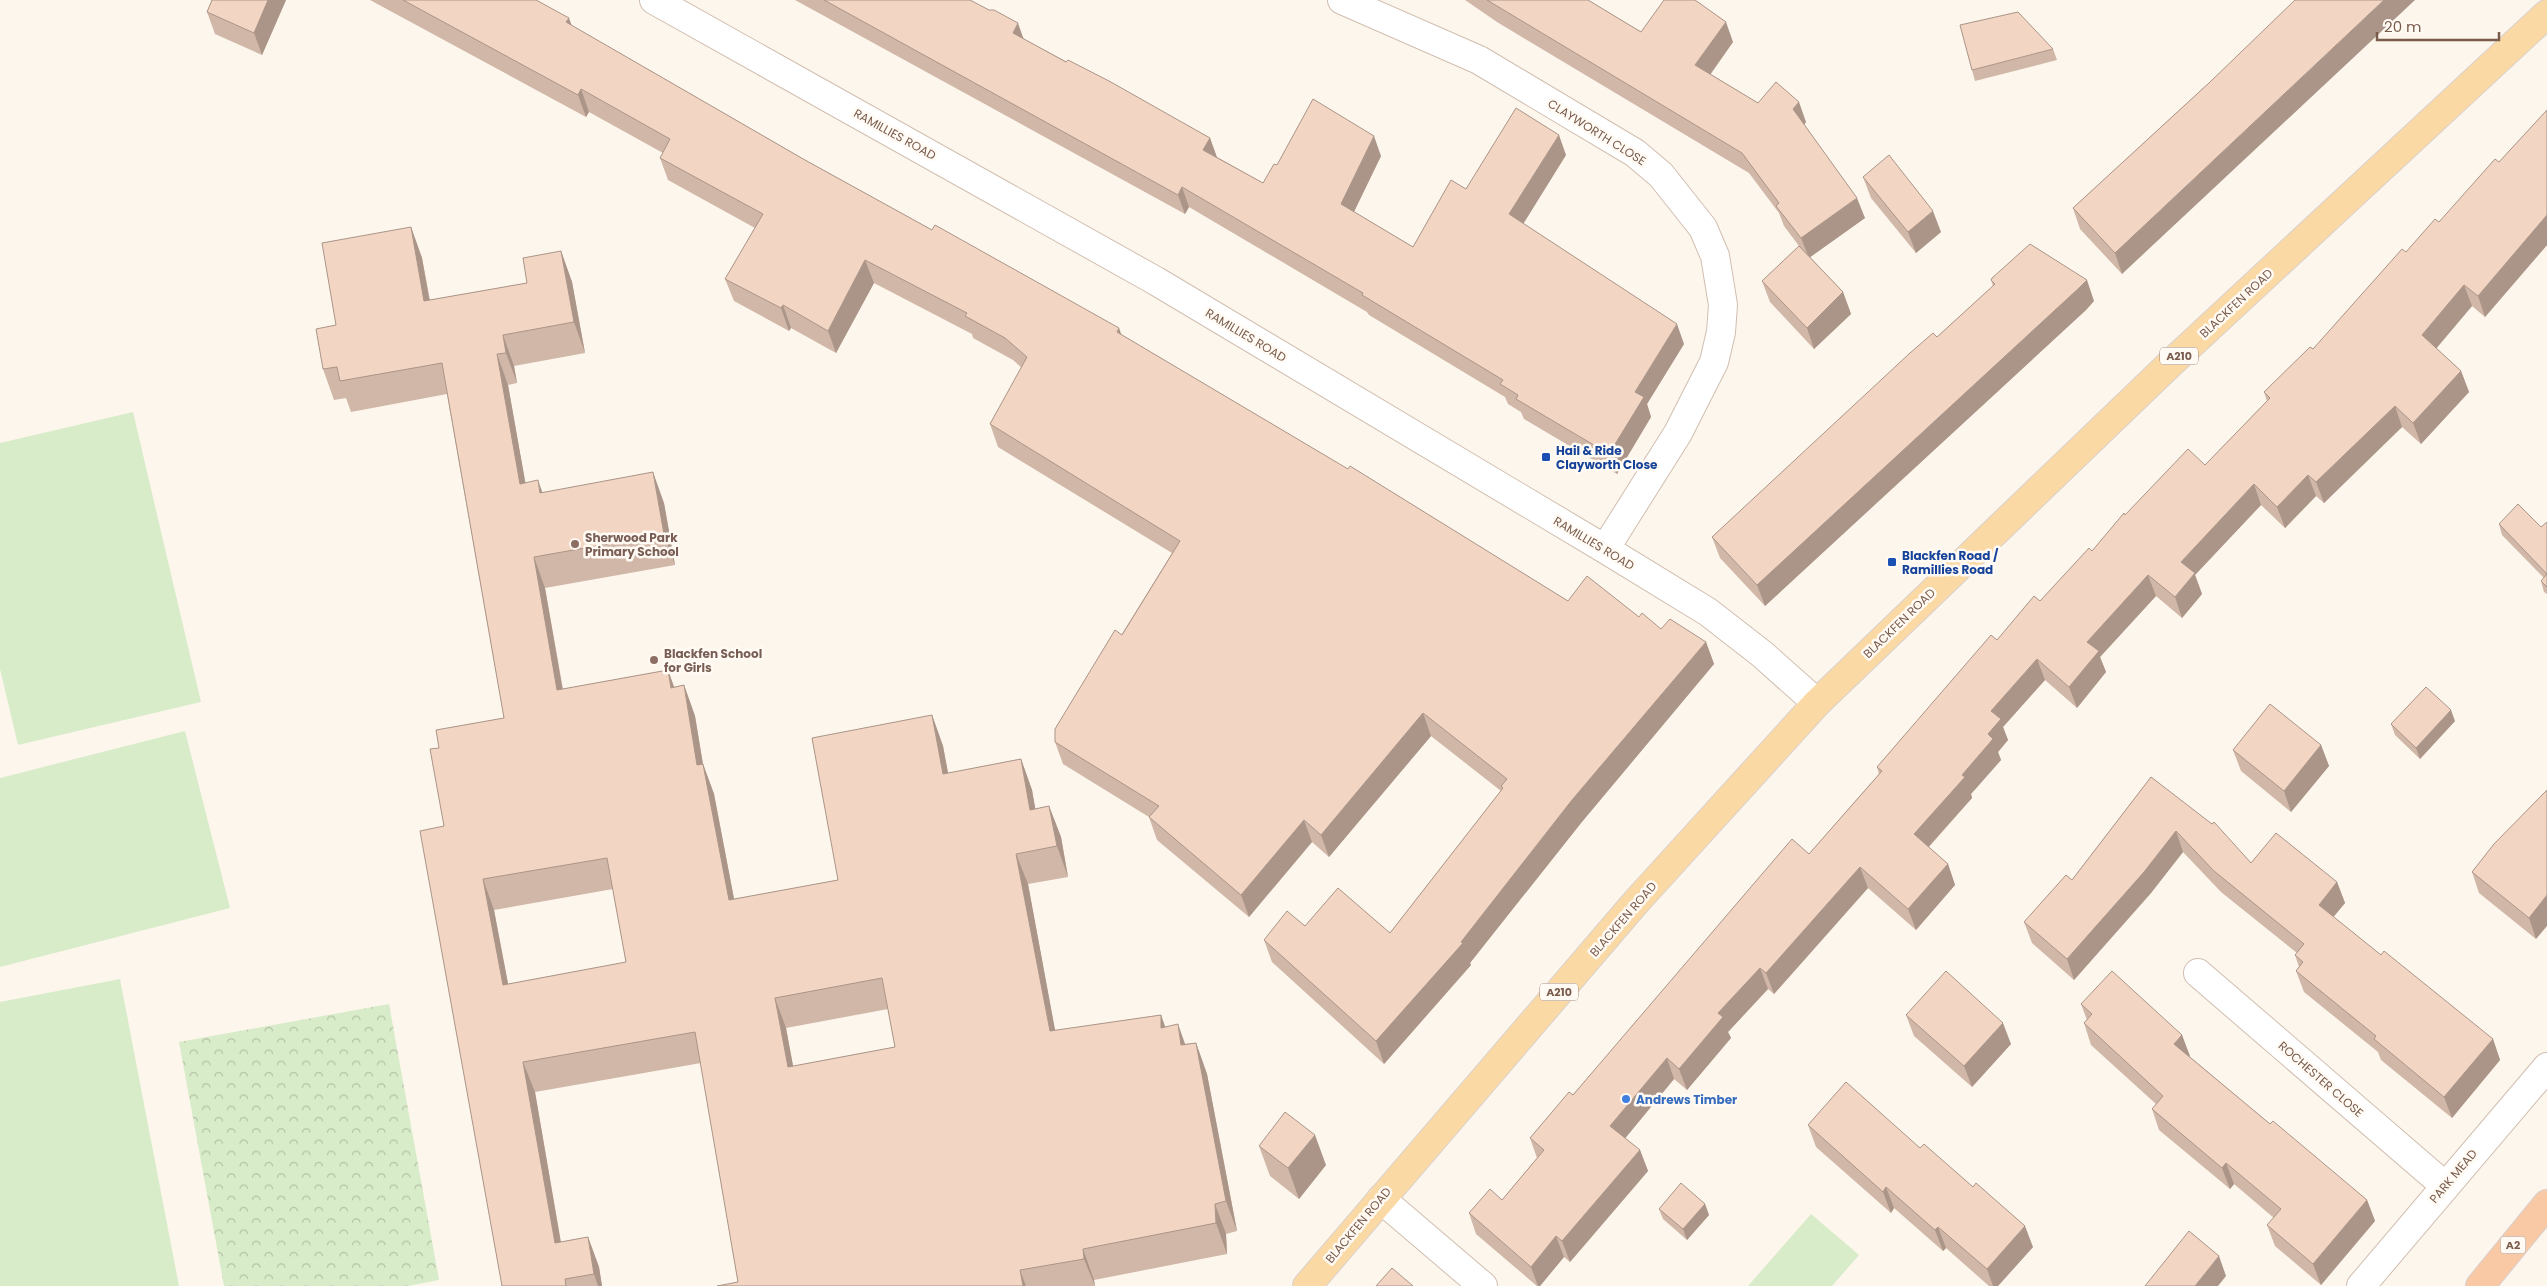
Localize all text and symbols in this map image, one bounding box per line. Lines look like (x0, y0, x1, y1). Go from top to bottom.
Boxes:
scale bar (2377, 10, 2500, 42)
text: 20 m (2384, 16, 2422, 37)
street label: CLAYWORTH CLOSE (1545, 95, 1649, 169)
street label: RAMILLIES ROAD (851, 104, 939, 164)
street label: BLACKFEN ROAD (2196, 265, 2276, 341)
street label: RAMILLIES ROAD (1202, 304, 1290, 366)
road number: A210 (2160, 348, 2198, 364)
place label: Hail & Ride Clayworth Close (1556, 442, 1658, 473)
marker: Hail & Ride Clayworth Close (1540, 451, 1552, 463)
street label: RAMILLIES ROAD (1550, 512, 1638, 574)
place label: Sherwood Park Primary School (585, 529, 679, 560)
marker: Sherwood Park Primary School (569, 538, 581, 550)
place label: Blackfen Road / Ramillies Road (1902, 547, 1999, 578)
marker: Blackfen Road / Ramillies Road (1886, 556, 1898, 568)
street label: BLACKFEN ROAD (1859, 584, 1939, 662)
place label: Blackfen School for Girls (664, 645, 762, 676)
marker: Blackfen School for Girls (648, 654, 660, 666)
street label: BLACKFEN ROAD (1586, 878, 1660, 960)
road number: A210 (1540, 984, 1578, 1000)
street label: ROCHESTER CLOSE (2275, 1037, 2367, 1121)
place label: Andrews Timber (1636, 1091, 1737, 1108)
marker: Andrews Timber (1620, 1093, 1632, 1105)
street label: PARK MEAD (2425, 1145, 2481, 1207)
street label: BLACKFEN ROAD (1321, 1183, 1395, 1267)
road number: A2 (2500, 1236, 2526, 1254)

